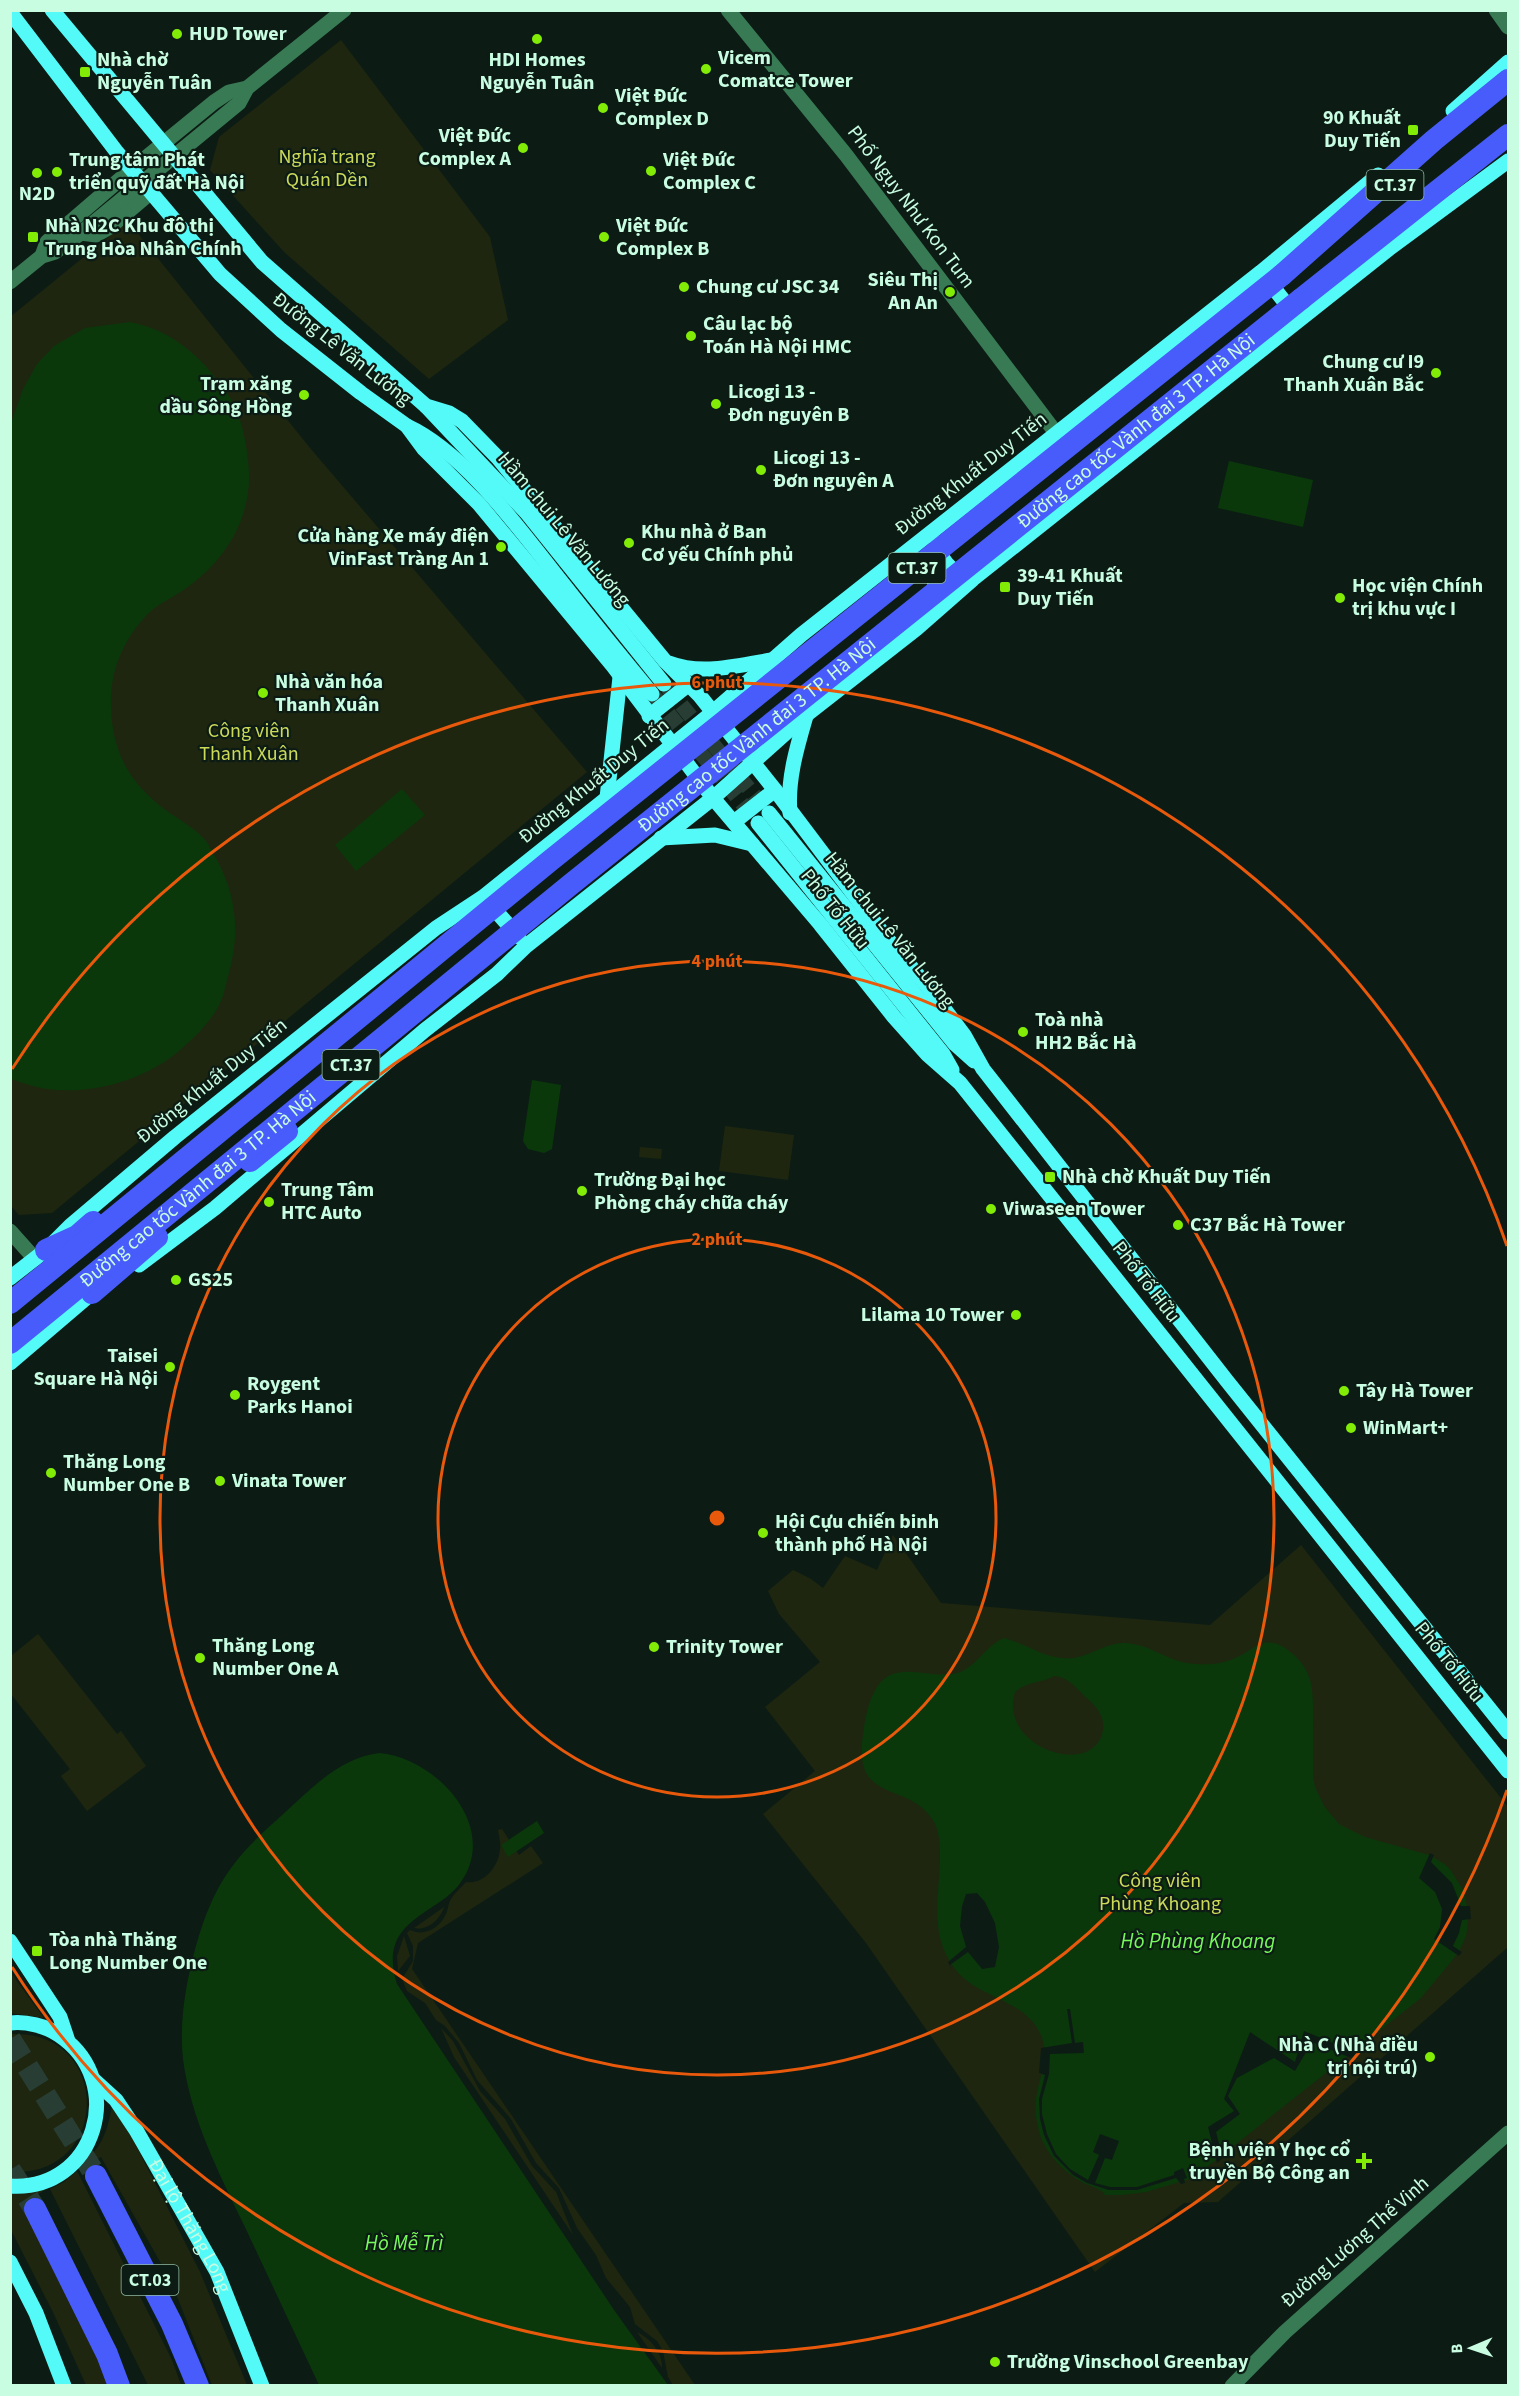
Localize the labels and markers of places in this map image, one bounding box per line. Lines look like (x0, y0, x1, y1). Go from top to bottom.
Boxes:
place label: HUD Tower (189, 20, 287, 48)
marker: HUD Tower (170, 27, 184, 41)
marker: HDI Homes Nguyễn Tuân (530, 32, 544, 46)
place label: Vicem Comatce Tower (717, 44, 853, 95)
place label: Nhà chờ Nguyễn Tuân (97, 46, 212, 97)
place label: HDI Homes Nguyễn Tuân (479, 46, 595, 97)
marker: Vicem Comatce Tower (699, 62, 713, 76)
marker: Nhà chờ Nguyễn Tuân (78, 65, 92, 79)
place label: Việt Đức Complex D (614, 82, 709, 133)
marker: Việt Đức Complex D (596, 101, 610, 115)
place label: 90 Khuất Duy Tiến (1323, 104, 1401, 155)
place label: Việt Đức Complex A (418, 122, 512, 173)
marker: 90 Khuất Duy Tiến (1406, 123, 1420, 137)
marker: Việt Đức Complex A (516, 141, 530, 155)
place label: Trung tâm Phát triển quỹ đất Hà Nội (69, 146, 244, 197)
place label: Việt Đức Complex C (662, 146, 756, 197)
marker: Việt Đức Complex C (644, 164, 658, 178)
marker: Trung tâm Phát triển quỹ đất Hà Nội (50, 165, 64, 179)
marker: N2D (30, 166, 44, 180)
place label: N2D (19, 180, 55, 208)
place label: Nhà N2C Khu đô thị Trung Hòa Nhân Chính (45, 212, 242, 263)
place label: Việt Đức Complex B (615, 212, 709, 263)
marker: Nhà N2C Khu đô thị Trung Hòa Nhân Chính (26, 230, 40, 244)
marker: Việt Đức Complex B (597, 230, 611, 244)
place label: Siêu Thị An An (868, 266, 938, 317)
place label: Chung cư JSC 34 (696, 273, 840, 301)
marker: Chung cư JSC 34 (677, 280, 691, 294)
marker: Siêu Thị An An (943, 285, 957, 299)
place label: Câu lạc bộ Toán Hà Nội HMC (703, 310, 852, 361)
marker: Câu lạc bộ Toán Hà Nội HMC (684, 329, 698, 343)
place label: Chung cư I9 Thanh Xuân Bắc (1284, 348, 1424, 399)
marker: Chung cư I9 Thanh Xuân Bắc (1429, 366, 1443, 380)
place label: Trạm xăng dầu Sông Hồng (160, 370, 292, 421)
place label: Licogi 13 - Đơn nguyên B (728, 378, 849, 429)
marker: Trạm xăng dầu Sông Hồng (297, 388, 311, 402)
marker: Licogi 13 - Đơn nguyên B (709, 397, 723, 411)
place label: Licogi 13 - Đơn nguyên A (773, 444, 894, 495)
marker: Licogi 13 - Đơn nguyên A (754, 463, 768, 477)
place label: Khu nhà ở Ban Cơ yếu Chính phủ (641, 518, 793, 569)
place label: Cửa hàng Xe máy điện VinFast Tràng An 1 (298, 522, 489, 573)
marker: Khu nhà ở Ban Cơ yếu Chính phủ (622, 536, 636, 550)
marker: Cửa hàng Xe máy điện VinFast Tràng An 1 (494, 540, 508, 554)
place label: 39-41 Khuất Duy Tiến (1017, 562, 1123, 613)
place label: Học viện Chính trị khu vực I (1352, 572, 1483, 623)
marker: 39-41 Khuất Duy Tiến (998, 580, 1012, 594)
marker: Học viện Chính trị khu vực I (1333, 591, 1347, 605)
place label: Nhà văn hóa Thanh Xuân (275, 668, 383, 719)
marker: Nhà văn hóa Thanh Xuân (256, 686, 270, 700)
place label: Toà nhà HH2 Bắc Hà (1035, 1006, 1137, 1057)
marker: Toà nhà HH2 Bắc Hà (1016, 1025, 1030, 1039)
place label: Nhà chờ Khuất Duy Tiến (1062, 1163, 1271, 1191)
place label: Trường Đại học Phòng cháy chữa cháy (594, 1166, 789, 1217)
marker: Nhà chờ Khuất Duy Tiến (1043, 1170, 1057, 1184)
place label: Trung Tâm HTC Auto (281, 1176, 374, 1227)
marker: Trường Đại học Phòng cháy chữa cháy (575, 1184, 589, 1198)
marker: Trung Tâm HTC Auto (262, 1195, 276, 1209)
place label: Viwaseen Tower (1002, 1195, 1145, 1223)
marker: Viwaseen Tower (984, 1202, 998, 1216)
place label: C37 Bắc Hà Tower (1190, 1211, 1345, 1239)
marker: C37 Bắc Hà Tower (1171, 1218, 1185, 1232)
place label: GS25 (188, 1266, 233, 1294)
marker: GS25 (169, 1273, 183, 1287)
place label: Lilama 10 Tower (861, 1301, 1004, 1329)
marker: Lilama 10 Tower (1009, 1308, 1023, 1322)
place label: Taisei Square Hà Nội (33, 1342, 158, 1393)
marker: Taisei Square Hà Nội (163, 1360, 177, 1374)
place label: Roygent Parks Hanoi (247, 1370, 353, 1421)
place label: Tây Hà Tower (1356, 1377, 1473, 1405)
marker: Tây Hà Tower (1337, 1384, 1351, 1398)
marker: Roygent Parks Hanoi (228, 1388, 242, 1402)
place label: WinMart+ (1363, 1414, 1448, 1442)
marker: WinMart+ (1344, 1421, 1358, 1435)
place label: Thăng Long Number One B (63, 1448, 190, 1499)
marker: Thăng Long Number One B (44, 1466, 58, 1480)
place label: Vinata Tower (231, 1467, 346, 1495)
marker: Vinata Tower (213, 1474, 227, 1488)
centre of rings (707, 1508, 727, 1528)
place label: Hội Cựu chiến binh thành phố Hà Nội (775, 1508, 939, 1559)
marker: Hội Cựu chiến binh thành phố Hà Nội (756, 1526, 770, 1540)
place label: Thăng Long Number One A (212, 1632, 339, 1683)
place label: Trinity Tower (666, 1633, 783, 1661)
marker: Trinity Tower (647, 1640, 661, 1654)
marker: Thăng Long Number One A (193, 1651, 207, 1665)
place label: Tòa nhà Thăng Long Number One (49, 1926, 207, 1977)
marker: Tòa nhà Thăng Long Number One (30, 1944, 44, 1958)
place label: Nhà C (Nhà điều trị nội trú) (1278, 2031, 1418, 2082)
marker: Nhà C (Nhà điều trị nội trú) (1423, 2050, 1437, 2064)
place label: Bệnh viện Y học cổ truyền Bộ Công an (1189, 2136, 1350, 2187)
marker: Bệnh viện Y học cổ truyền Bộ Công an (1355, 2152, 1373, 2170)
place label: Trường Vinschool Greenbay (1007, 2348, 1249, 2376)
marker: Trường Vinschool Greenbay (988, 2355, 1002, 2369)

